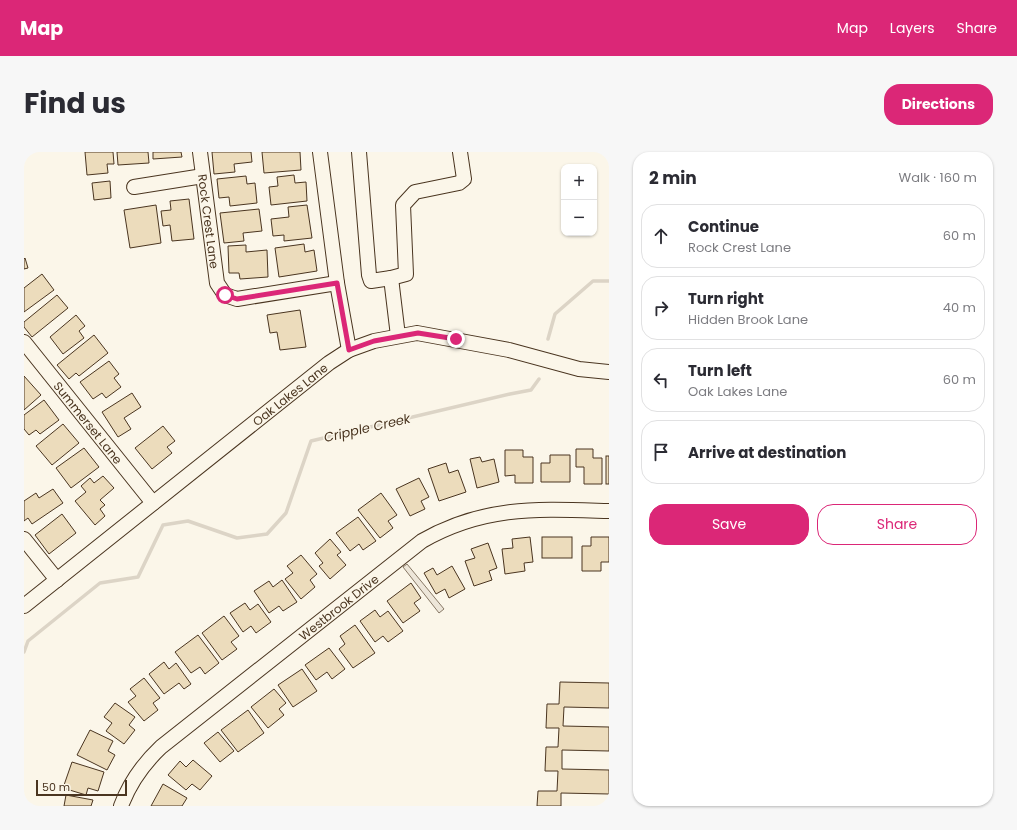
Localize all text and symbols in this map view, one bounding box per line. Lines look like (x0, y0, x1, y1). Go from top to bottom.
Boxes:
text: Map (20, 15, 63, 42)
text: Map (837, 18, 868, 38)
text: Layers (890, 18, 934, 38)
text: Share (956, 18, 997, 38)
text: Find us (24, 84, 126, 123)
button: Directions (884, 84, 993, 125)
map controls (561, 164, 597, 236)
button: + (561, 164, 597, 200)
text: 2 min (649, 166, 697, 190)
text: Walk · 160 m (898, 168, 977, 187)
street label: Rock Crest Lane (194, 173, 224, 270)
button: − (561, 200, 597, 236)
text: Continue (688, 216, 759, 237)
icon: ahead (650, 225, 672, 247)
text: 60 m (943, 226, 976, 245)
text: Rock Crest Lane (688, 238, 791, 257)
route start (216, 286, 234, 304)
text: Turn right (688, 288, 764, 309)
icon: right (650, 297, 672, 319)
text: 40 m (943, 298, 976, 317)
text: Hidden Brook Lane (688, 310, 808, 329)
route end (447, 330, 465, 348)
street label: Oak Lakes Lane (249, 359, 331, 429)
text: Turn left (688, 360, 752, 381)
icon: left (650, 369, 672, 391)
text: 60 m (943, 370, 976, 389)
street label: Summerset Lane (50, 378, 127, 467)
text: Oak Lakes Lane (688, 382, 787, 401)
water label: Cripple Creek (322, 408, 414, 447)
icon: arrive (650, 441, 672, 463)
text: Arrive at destination (688, 442, 846, 463)
button: Save (649, 504, 809, 545)
button: Share (817, 504, 977, 545)
street label: Westbrook Drive (295, 570, 382, 644)
scale bar (36, 778, 127, 797)
text: 50 m (42, 779, 70, 795)

